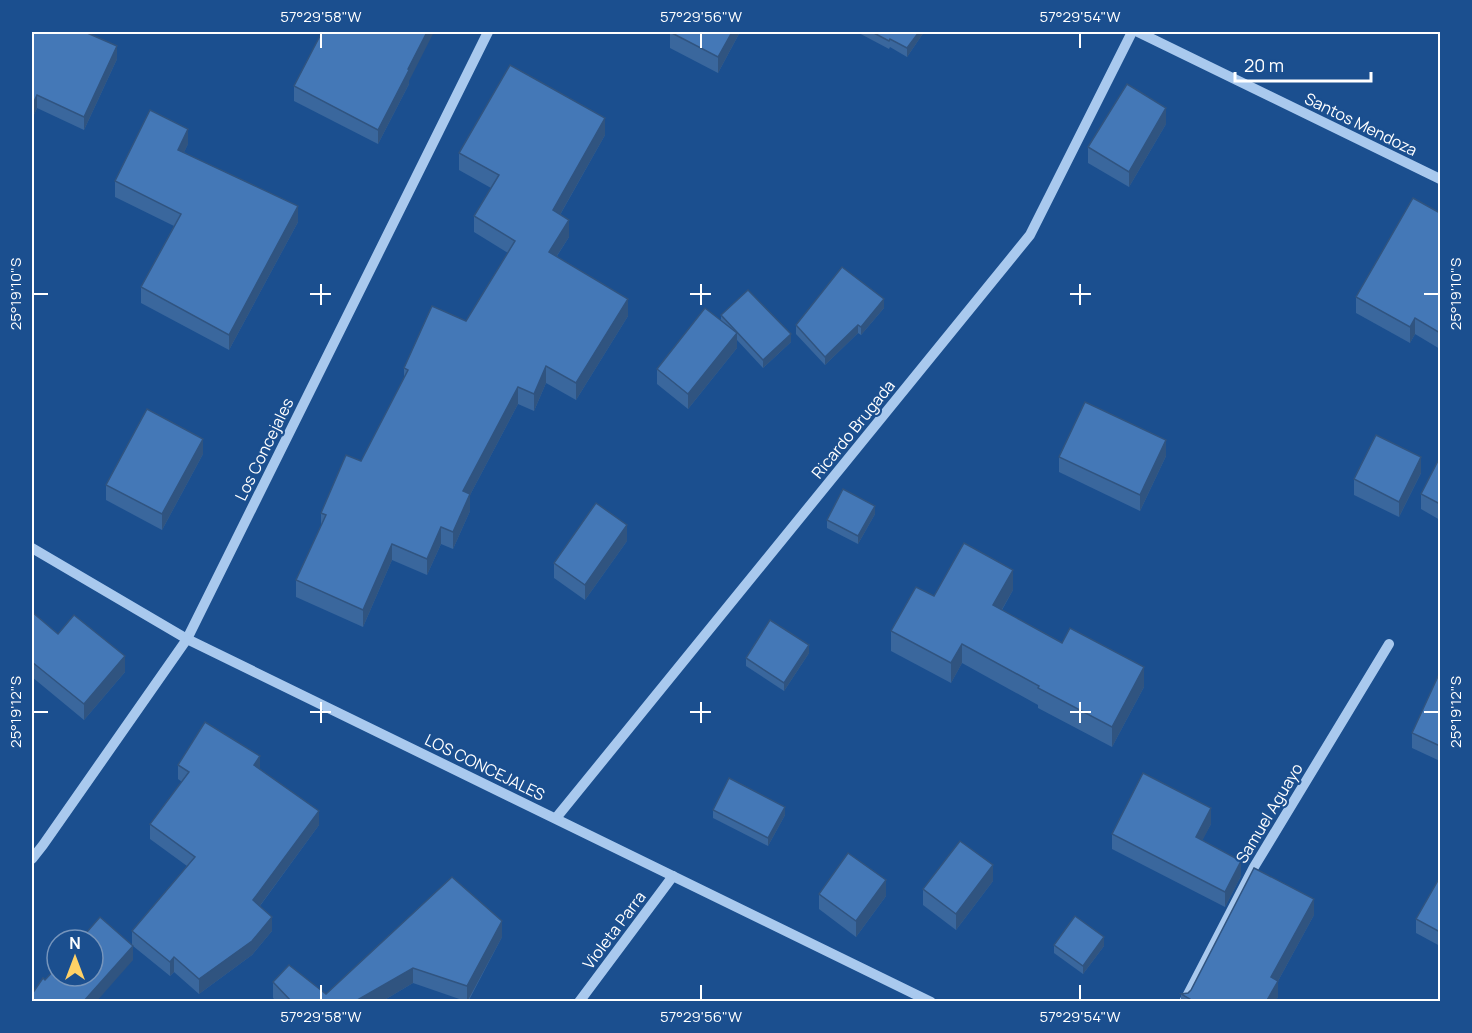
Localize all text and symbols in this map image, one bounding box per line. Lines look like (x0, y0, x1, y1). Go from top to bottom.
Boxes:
text: 57°29'58"W (280, 6, 362, 27)
text: 57°29'56"W (660, 6, 742, 27)
text: 57°29'54"W (1040, 6, 1120, 27)
scale bar (1235, 45, 1372, 83)
text: 20 m (1244, 53, 1284, 77)
street label: Santos Mendoza (1301, 87, 1421, 161)
text: 25°19'10"S (5, 258, 26, 330)
text: 25°19'10"S (1445, 258, 1466, 330)
street label: Ricardo Brugada (806, 375, 900, 483)
street label: Los Concejales (230, 394, 298, 504)
text: 25°19'12"S (5, 676, 26, 748)
text: 25°19'12"S (1445, 676, 1466, 748)
street label: LOS CONCEJALES (421, 728, 549, 806)
street label: Samuel Aguayo (1230, 759, 1308, 867)
street label: Violeta Parra (577, 886, 651, 974)
north arrow (45, 928, 105, 988)
text: N (69, 932, 81, 954)
text: 57°29'58"W (280, 1006, 362, 1027)
text: 57°29'56"W (660, 1006, 742, 1027)
text: 57°29'54"W (1040, 1006, 1120, 1027)

